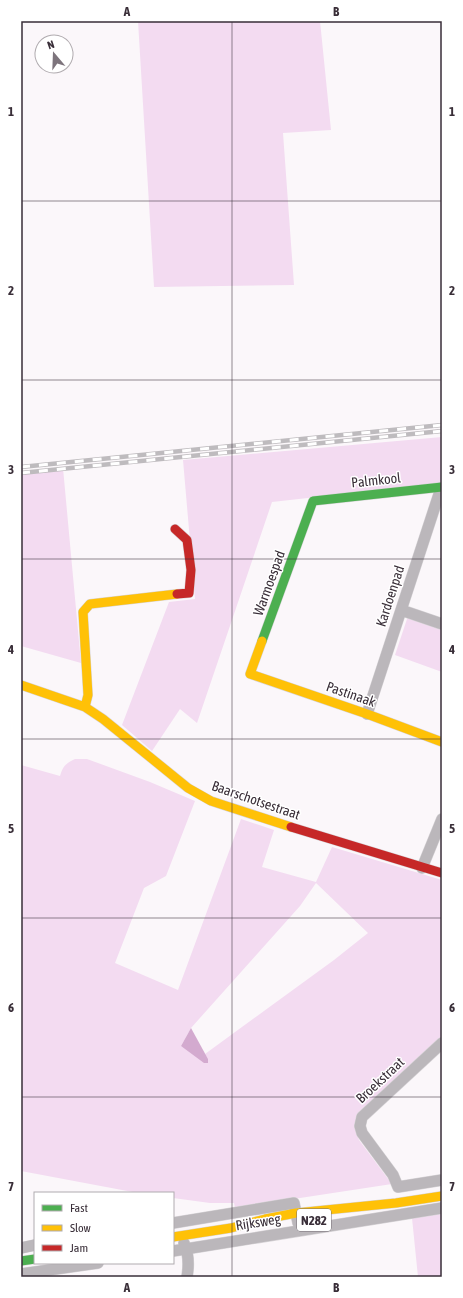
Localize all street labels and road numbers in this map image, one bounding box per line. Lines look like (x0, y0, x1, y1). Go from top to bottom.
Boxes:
street label: Palmkool (350, 469, 402, 491)
street label: Warmoespad (250, 548, 288, 618)
street label: Kardoenpad (373, 563, 407, 629)
street label: Pastinaak (324, 678, 378, 710)
street label: Baarschotsestraat (210, 777, 302, 823)
street label: Broekstraat (353, 1054, 407, 1106)
road number: N282 (297, 1209, 331, 1231)
street label: Rijksweg (234, 1211, 282, 1233)

